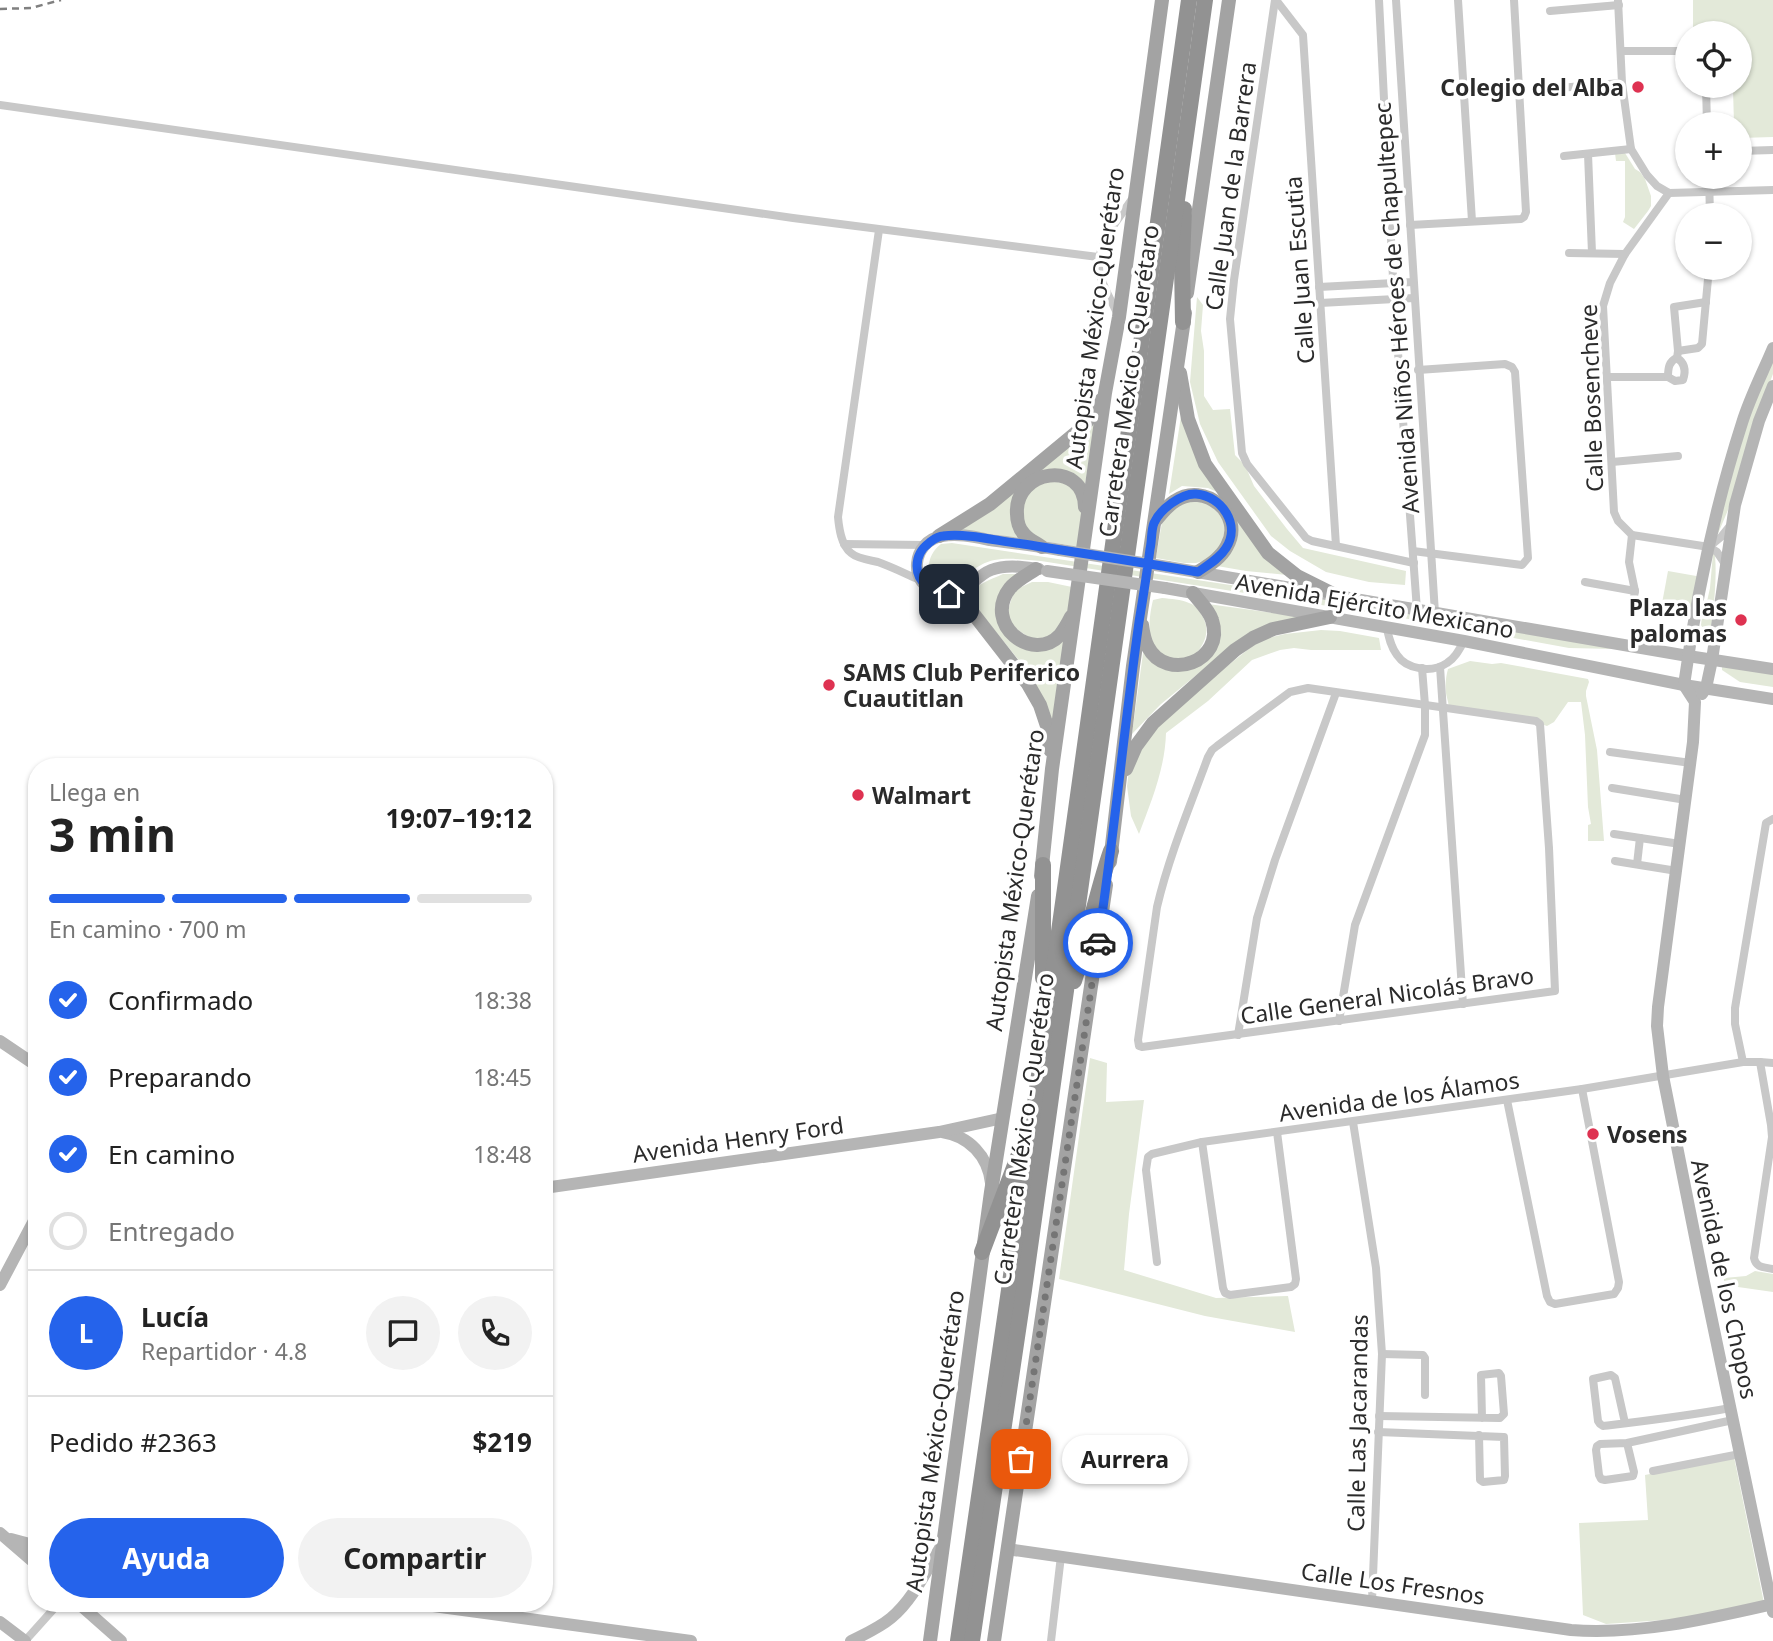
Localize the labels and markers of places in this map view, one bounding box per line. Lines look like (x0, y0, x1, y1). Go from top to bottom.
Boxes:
place label: Colegio del Alba (1440, 71, 1624, 103)
marker: Colegio del Alba (1630, 79, 1646, 95)
pin (919, 564, 979, 624)
place label: Plaza las palomas (1629, 591, 1727, 649)
marker: Plaza las palomas (1733, 612, 1749, 628)
place label: SAMS Club Periferico Cuautitlan (843, 656, 1080, 714)
marker: SAMS Club Periferico Cuautitlan (821, 677, 837, 693)
place label: Walmart (872, 779, 971, 811)
marker: Walmart (850, 787, 866, 803)
place label: Vosens (1607, 1118, 1688, 1150)
marker: Vosens (1585, 1126, 1601, 1142)
pin (991, 1429, 1051, 1489)
callout: Aurrera (1063, 1434, 1189, 1484)

